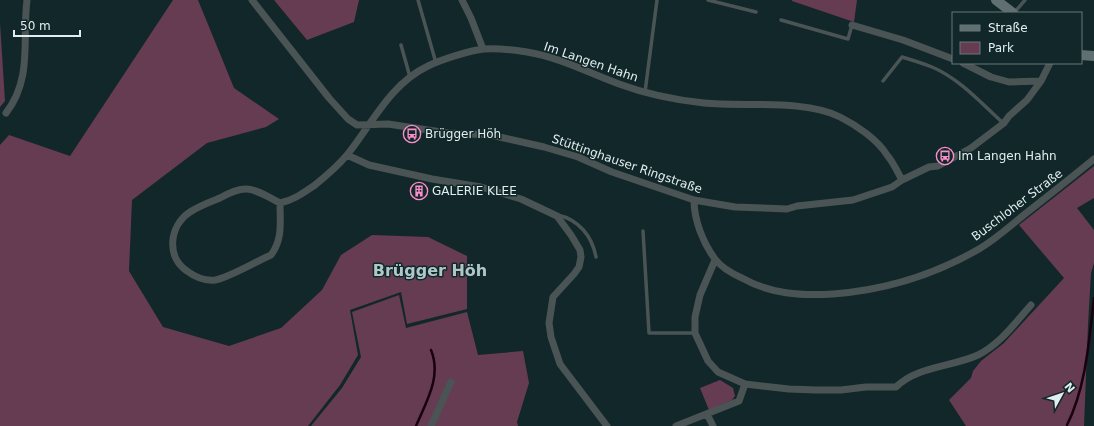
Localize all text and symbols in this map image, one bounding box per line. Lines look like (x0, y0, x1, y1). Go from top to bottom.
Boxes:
scale bar (14, 12, 80, 38)
legend (952, 12, 1082, 64)
text: 50 m (20, 19, 51, 33)
text: Straße (988, 21, 1028, 35)
street label: Im Langen Hahn (542, 39, 640, 85)
text: Park (988, 41, 1014, 55)
bus stop icon: Brügger Höh (402, 124, 422, 144)
place label: Brügger Höh (425, 127, 501, 141)
street label: Stüttinghauser Ringstraße (550, 132, 704, 196)
bus stop icon: Im Langen Hahn (935, 146, 955, 166)
place label: Im Langen Hahn (958, 149, 1057, 163)
street label: Buschloher Straße (969, 166, 1065, 244)
building icon: GALERIE KLEE (409, 181, 429, 201)
place label: GALERIE KLEE (432, 184, 517, 198)
district label: Brügger Höh (373, 261, 487, 280)
north arrow (1042, 374, 1082, 414)
text: N (1061, 380, 1077, 396)

